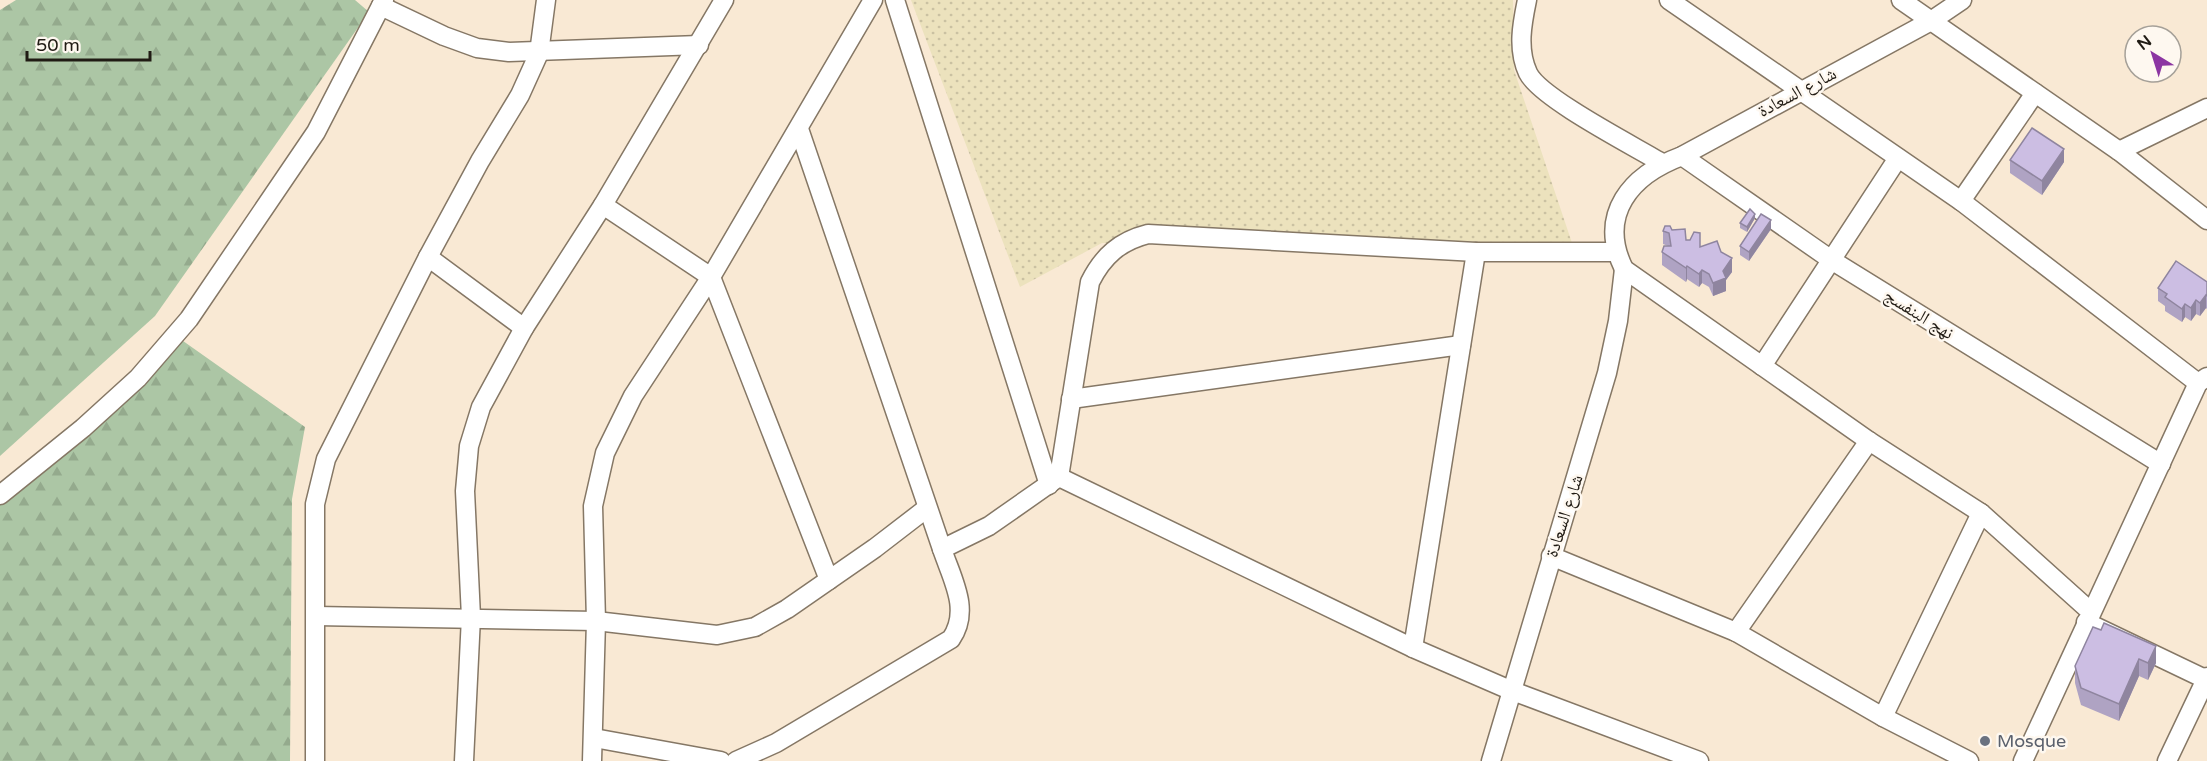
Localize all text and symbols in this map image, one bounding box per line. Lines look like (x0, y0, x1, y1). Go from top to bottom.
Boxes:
scale bar (27, 24, 150, 62)
north arrow (2123, 24, 2183, 84)
text: N (2133, 31, 2156, 55)
text: 50 m (36, 34, 80, 56)
street label: شارع السعادة (1754, 62, 1840, 122)
street label: نهج البنفسج (1880, 284, 1958, 345)
street label: شارع السعادة (1540, 472, 1588, 560)
place label: Mosque (1997, 730, 2066, 752)
marker: Mosque (1978, 734, 1992, 748)

